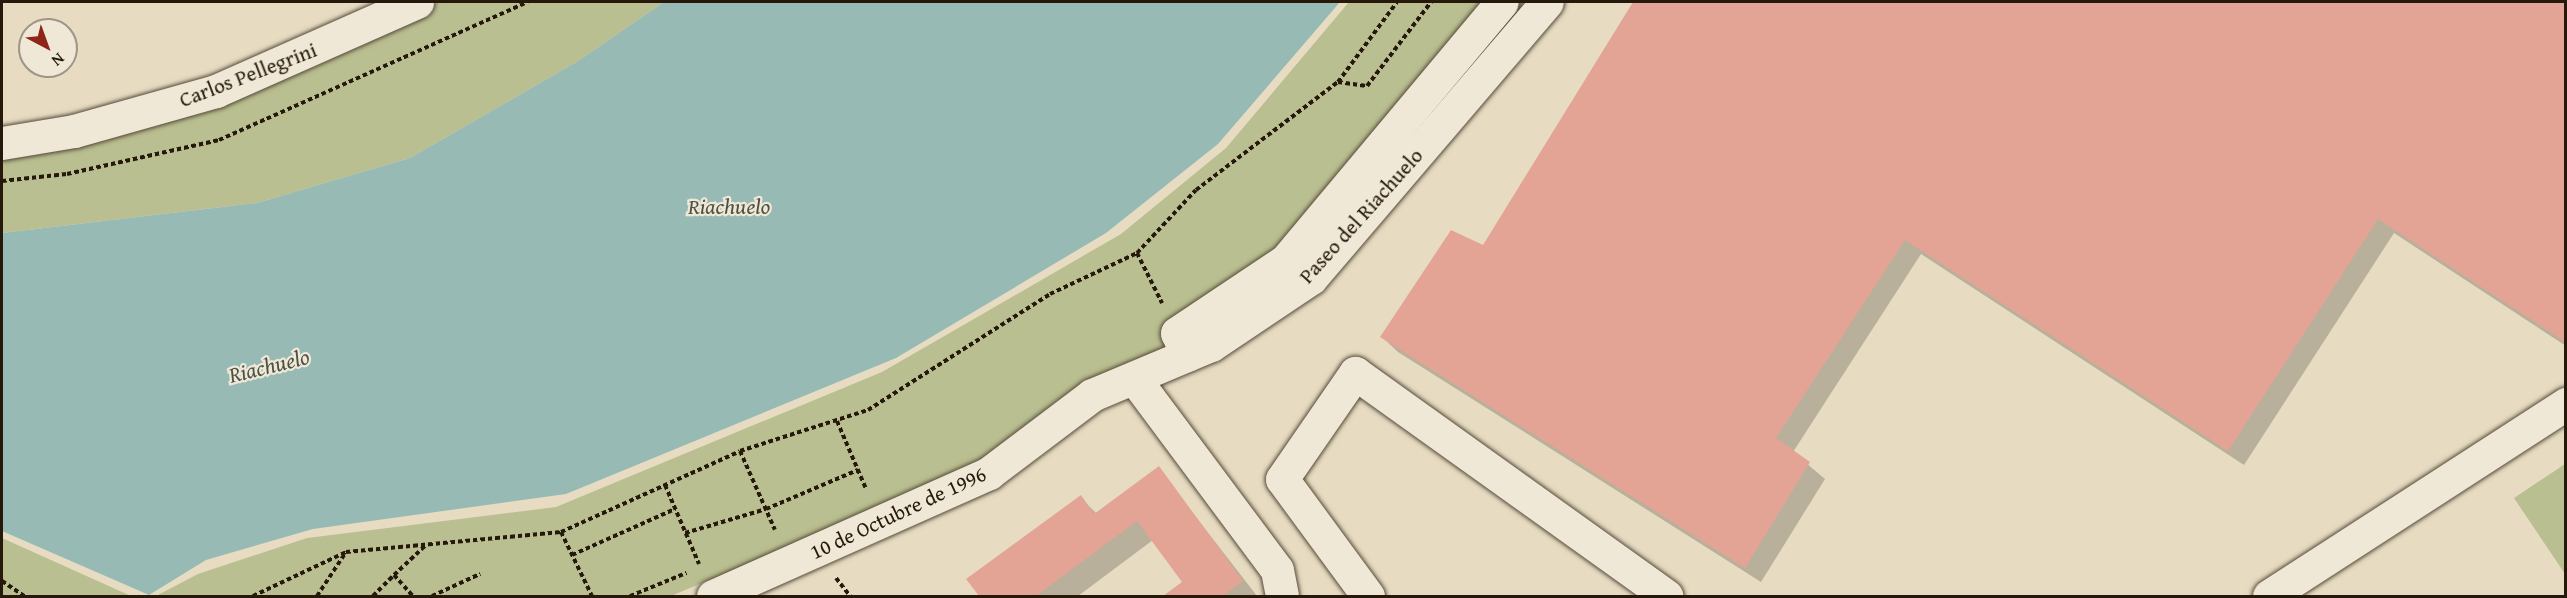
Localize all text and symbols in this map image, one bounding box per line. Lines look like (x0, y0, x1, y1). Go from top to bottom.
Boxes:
north arrow (18, 18, 78, 78)
street label: Carlos Pellegrini (176, 37, 320, 113)
text: N (47, 48, 70, 73)
street label: Paseo del Riachuelo (1294, 143, 1428, 289)
water label: Riachuelo (688, 194, 770, 220)
water label: Riachuelo (226, 343, 312, 389)
street label: 10 de Octubre de 1996 (806, 461, 990, 565)

